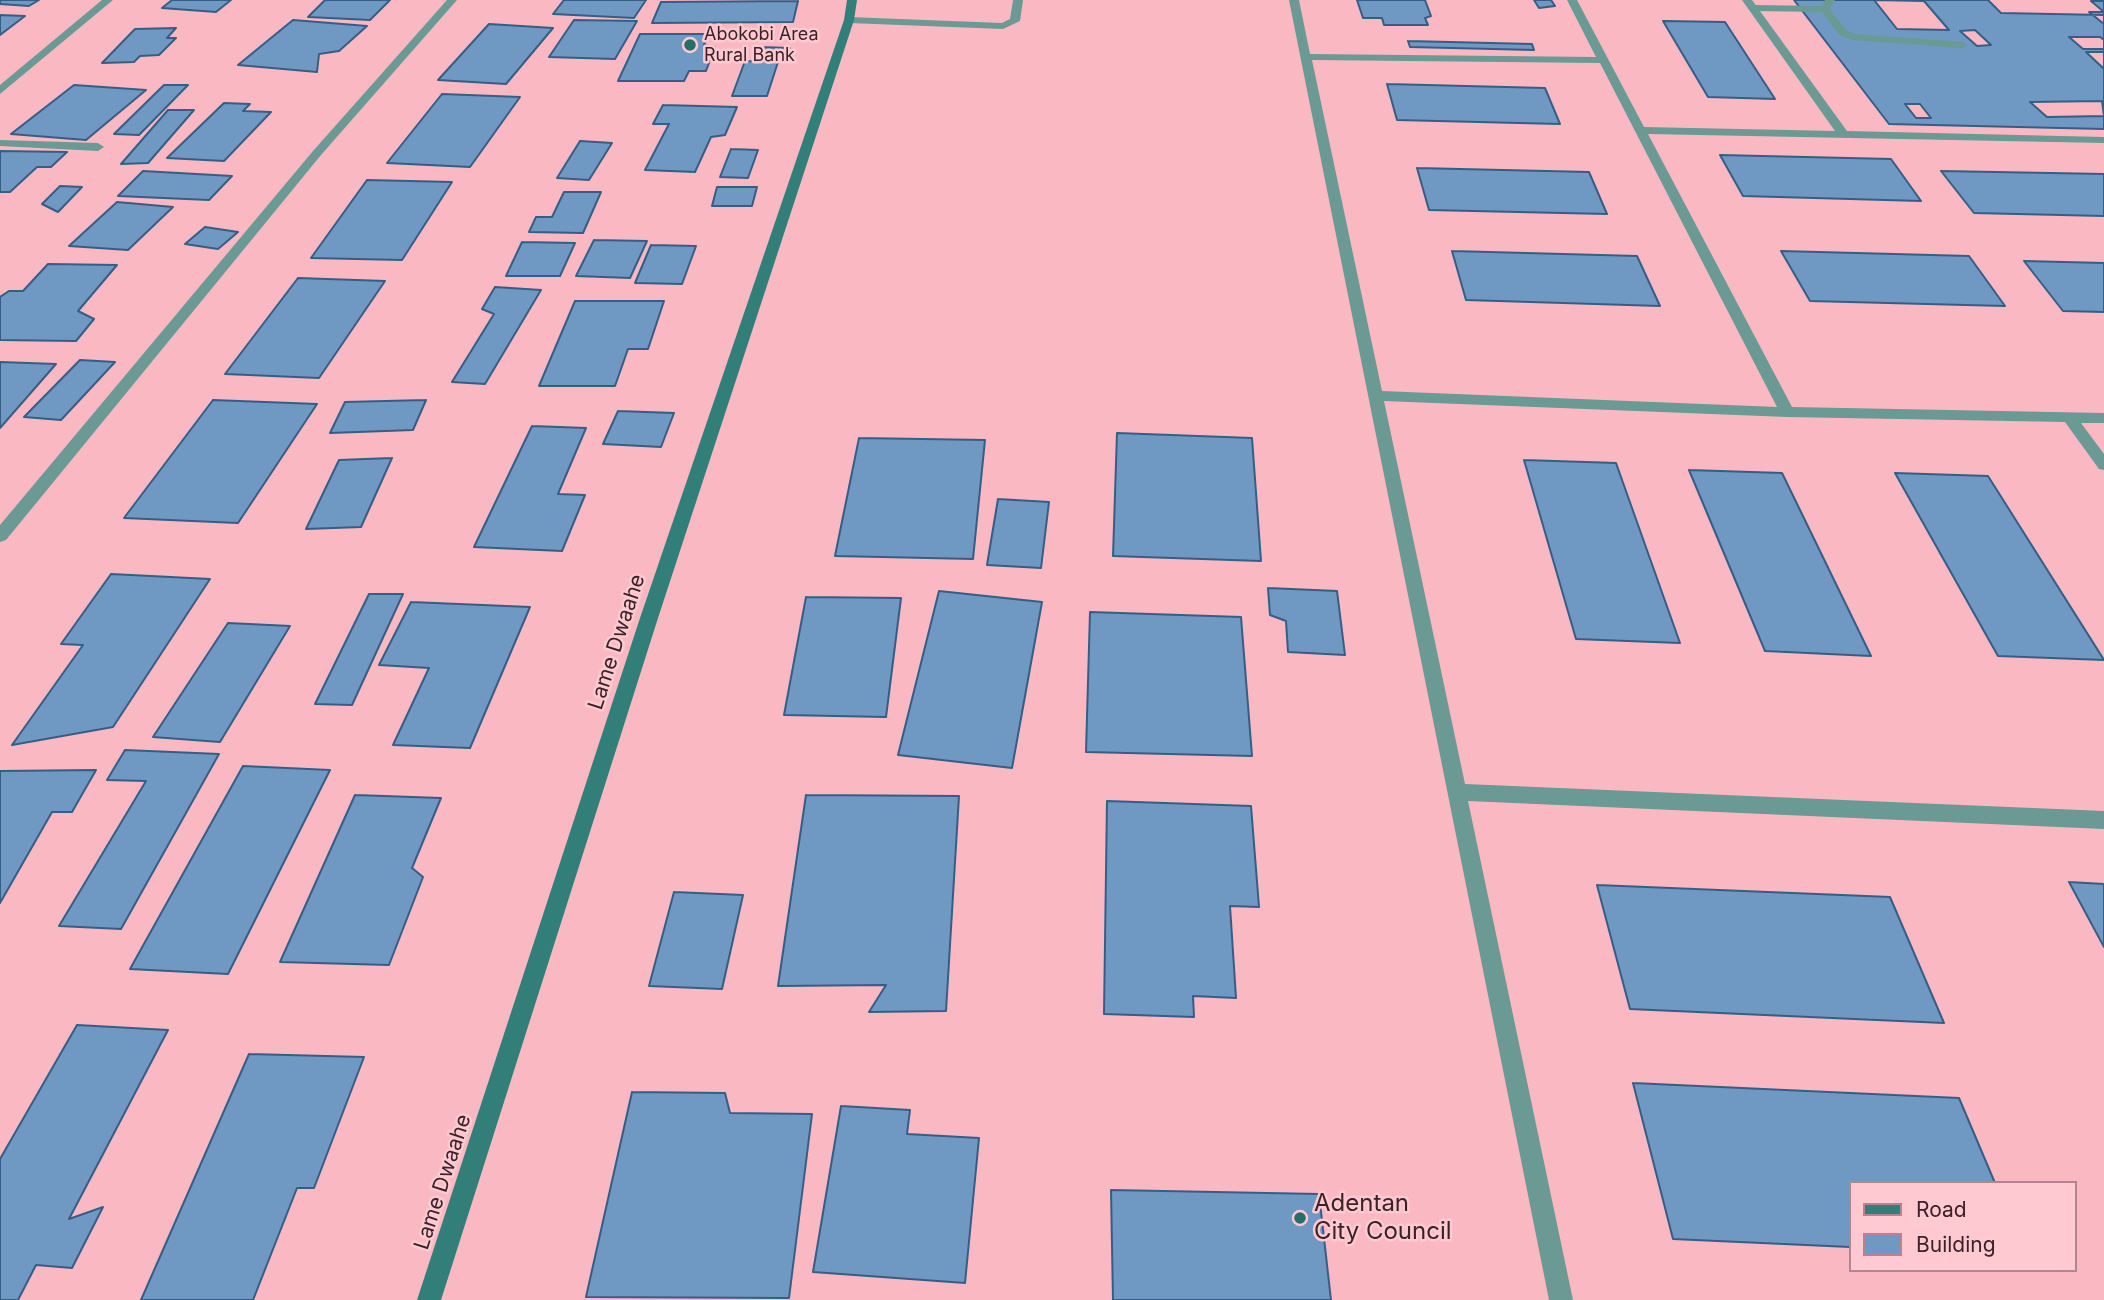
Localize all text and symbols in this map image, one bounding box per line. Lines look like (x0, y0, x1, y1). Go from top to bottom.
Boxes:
place label: Abokobi Area Rural Bank (704, 24, 819, 66)
marker: Abokobi Area Rural Bank (682, 37, 698, 53)
street label: Lame Dwaahe (583, 571, 651, 713)
street label: Lame Dwaahe (409, 1111, 477, 1253)
legend (1848, 1181, 2076, 1272)
place label: Adentan City Council (1314, 1190, 1452, 1246)
text: Road (1916, 1197, 1967, 1222)
marker: Adentan City Council (1292, 1210, 1308, 1226)
text: Building (1916, 1232, 1996, 1257)

